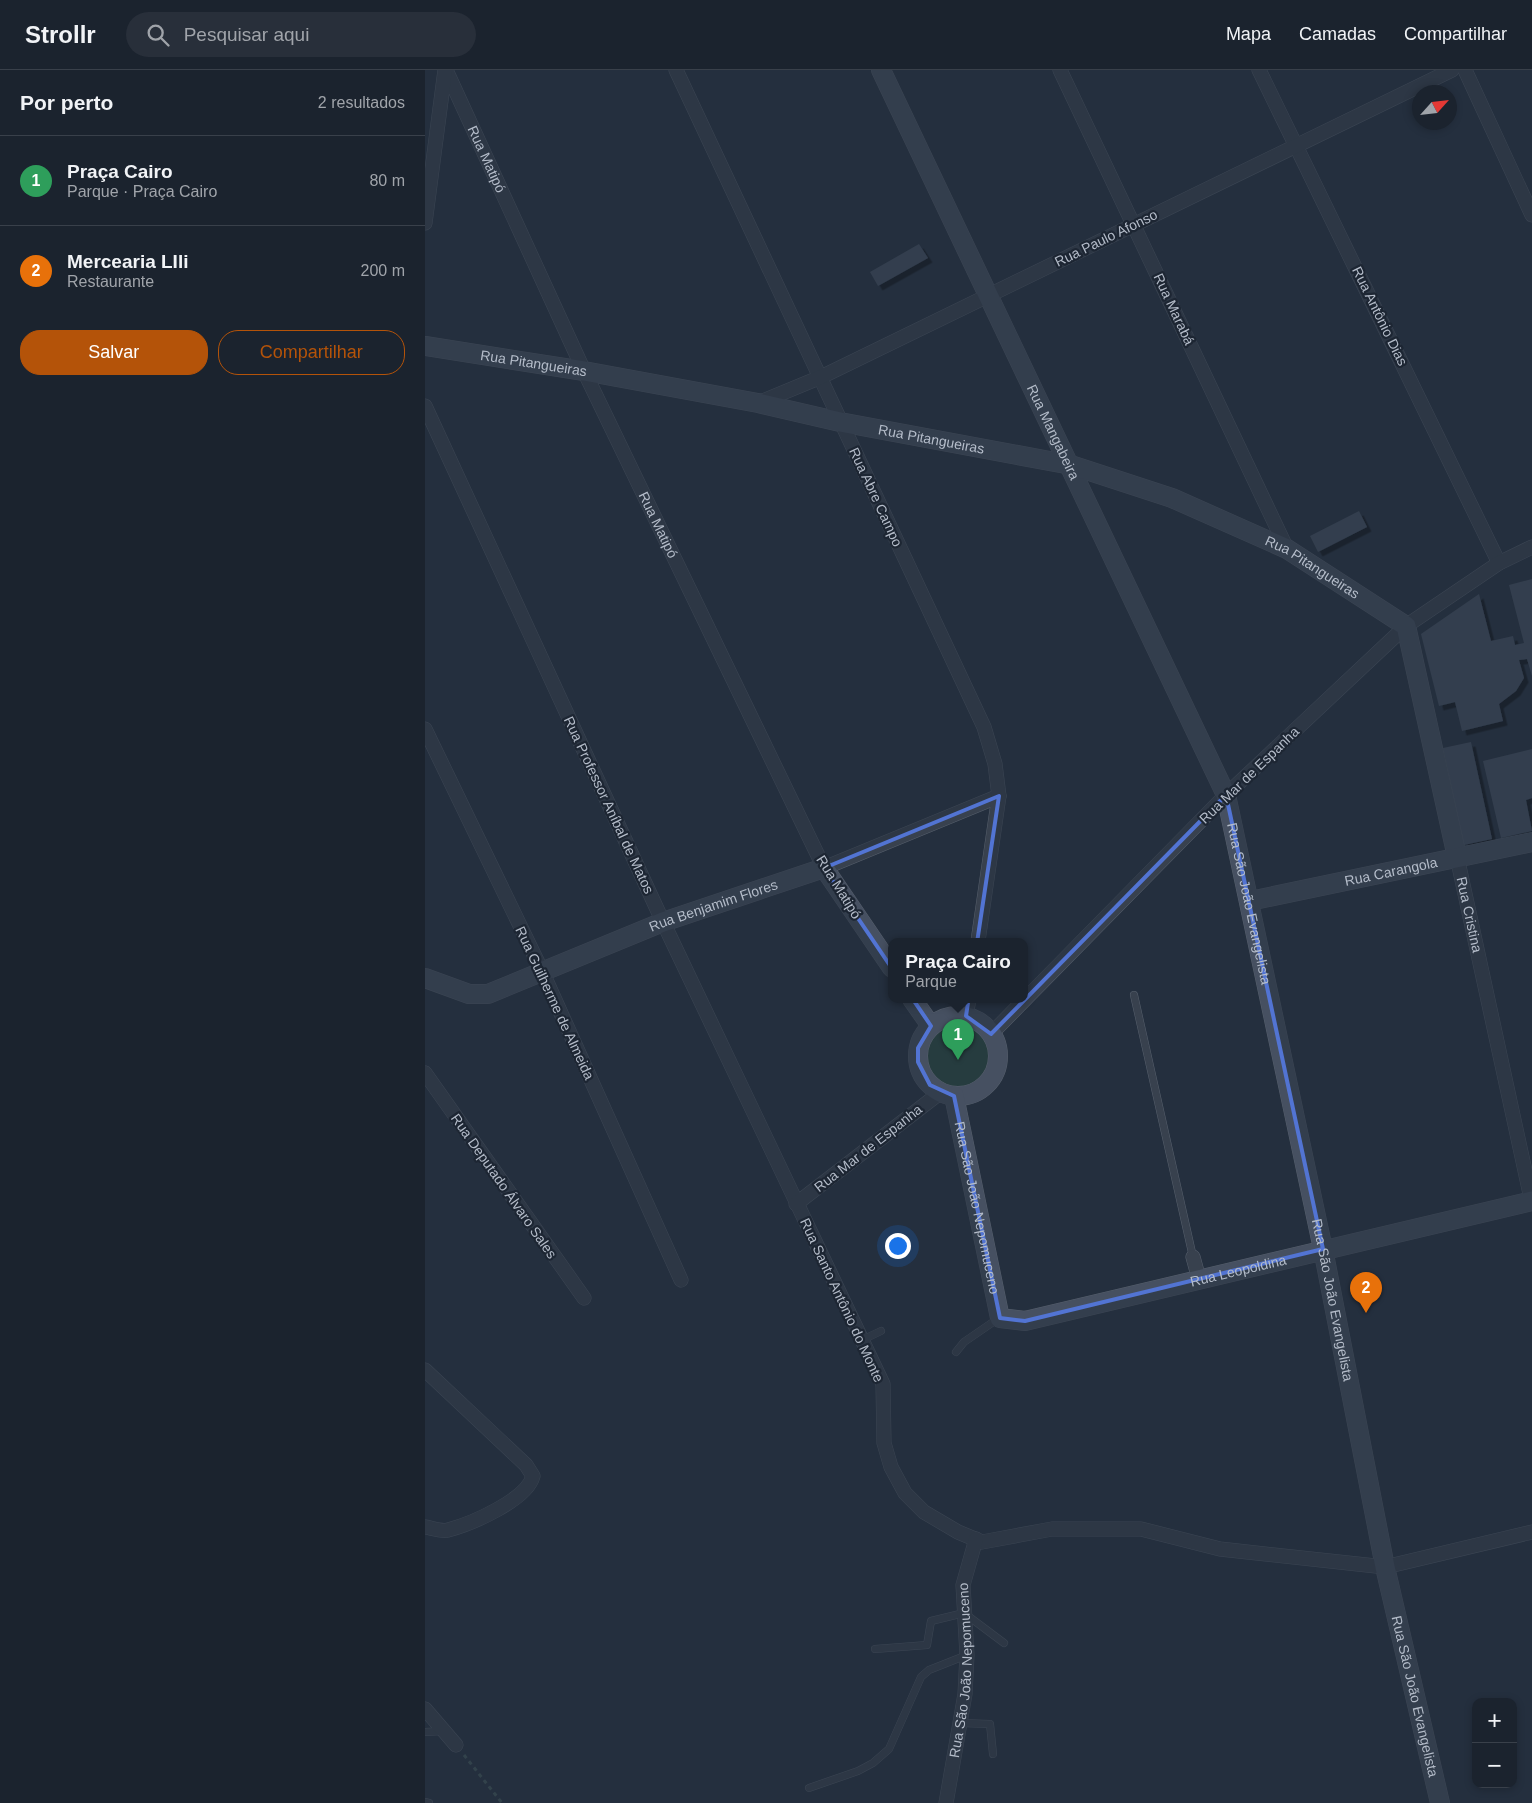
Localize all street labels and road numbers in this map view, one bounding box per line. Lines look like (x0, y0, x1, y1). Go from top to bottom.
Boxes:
street label: Rua Matipó (465, 123, 509, 195)
street label: Rua Paulo Afonso (1052, 206, 1160, 270)
street label: Rua Antônio Dias (1349, 264, 1411, 368)
street label: Rua Marabá (1150, 271, 1198, 347)
street label: Rua Pitangueiras (479, 347, 588, 379)
street label: Rua Mangabeira (1024, 382, 1083, 483)
street label: Rua Pitangueiras (877, 421, 986, 457)
street label: Rua Abre Campo (846, 445, 906, 549)
street label: Rua Matipó (636, 489, 681, 561)
street label: Rua Pitangueiras (1263, 532, 1362, 602)
street label: Rua Professor Aníbal de Matos (561, 714, 657, 896)
street label: Rua Mar de Espanha (1196, 723, 1302, 827)
street label: Rua São João Evangelista (1224, 821, 1274, 986)
street label: Rua Matipó (813, 852, 865, 922)
street label: Rua Carangola (1343, 854, 1439, 889)
street label: Rua Cristina (1454, 875, 1486, 954)
street label: Rua Benjamim Flores (647, 876, 780, 935)
street label: Rua Guilherme de Almeida (512, 924, 598, 1082)
street label: Rua Mar de Espanha (811, 1101, 925, 1195)
street label: Rua Deputado Álvaro Sales (448, 1111, 560, 1261)
street label: Rua São João Nepomuceno (951, 1120, 1003, 1296)
street label: Rua Santo Antônio do Monte (797, 1215, 887, 1385)
street label: Rua São João Evangelista (1309, 1217, 1357, 1383)
street label: Rua Leopoldina (1189, 1251, 1288, 1290)
street label: Rua São João Nepomuceno (946, 1582, 975, 1759)
street label: Rua São João Evangelista (1389, 1614, 1442, 1779)

